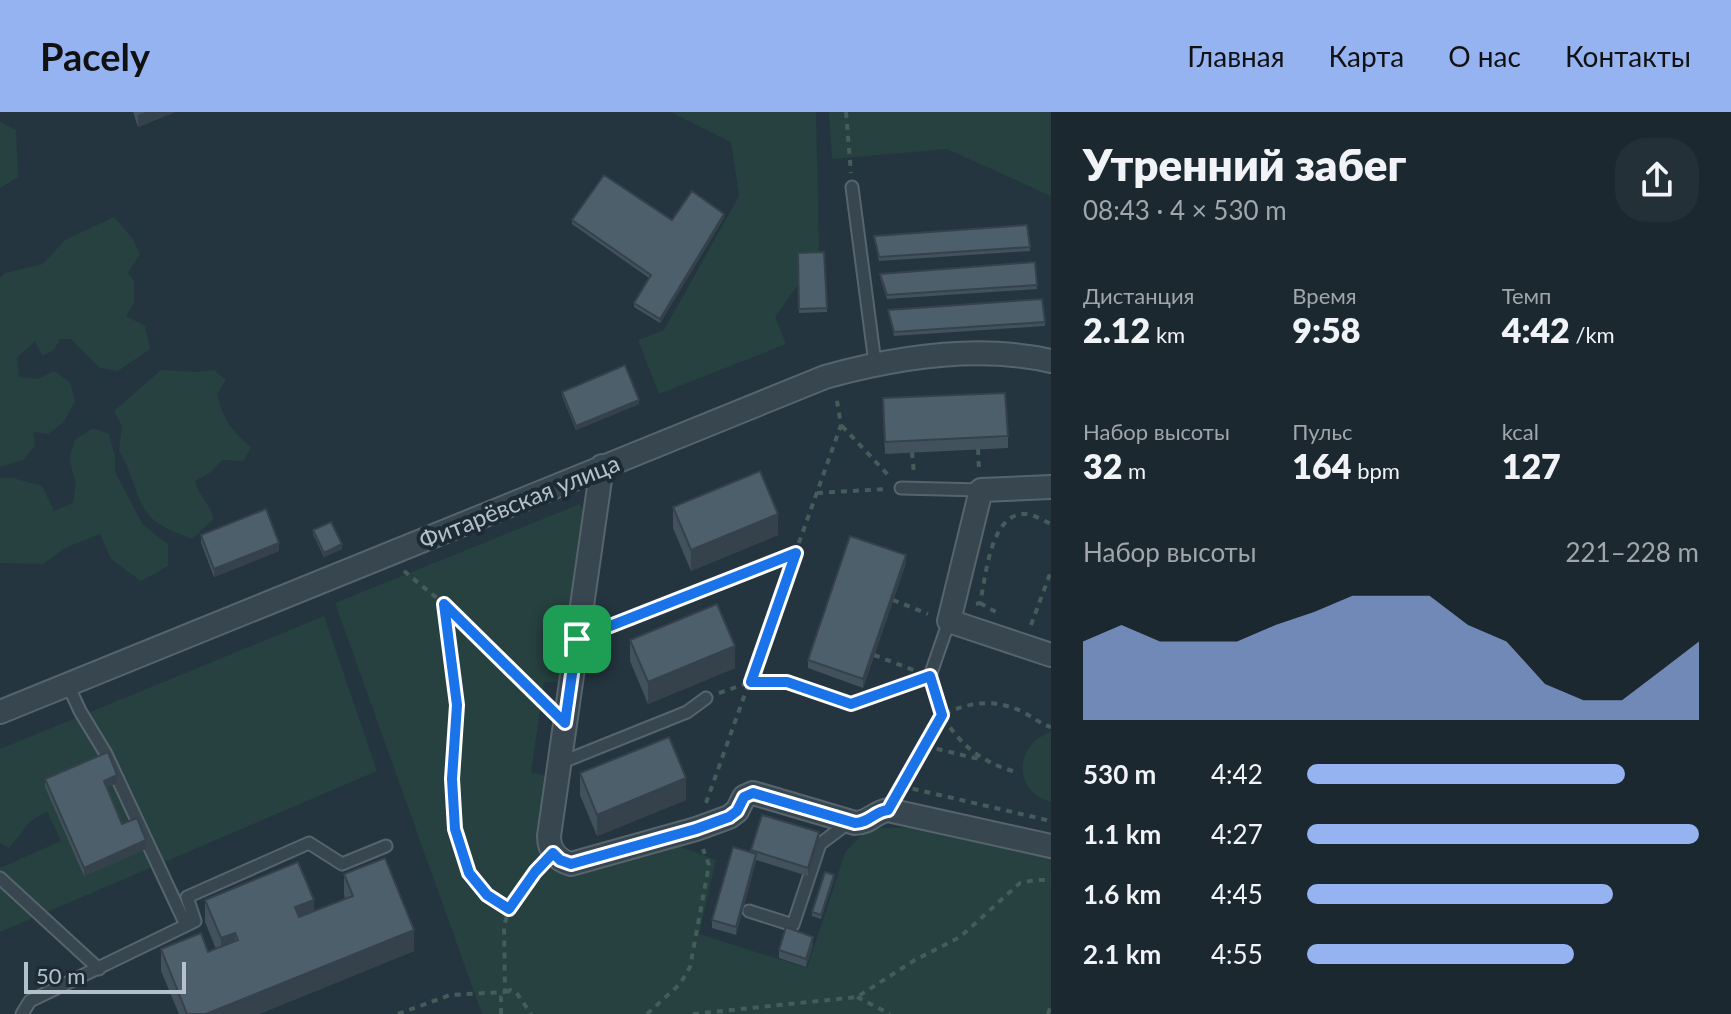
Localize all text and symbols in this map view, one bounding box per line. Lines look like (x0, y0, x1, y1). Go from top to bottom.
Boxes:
text: Pacely (40, 33, 150, 79)
text: Главная (1187, 39, 1285, 73)
text: Карта (1329, 39, 1404, 73)
text: О нас (1448, 39, 1521, 73)
text: Контакты (1565, 39, 1691, 73)
text: Утренний забег (1083, 138, 1406, 190)
button: share (1615, 138, 1699, 222)
text: 08:43 · 4 × 530 m (1083, 194, 1287, 226)
text: Дистанция (1083, 282, 1194, 309)
text: Время (1292, 282, 1357, 309)
text: Темп (1502, 282, 1552, 309)
text: 2.12 (1083, 309, 1150, 350)
text: 9:58 (1292, 309, 1361, 350)
text: 4:42 (1502, 309, 1570, 350)
text: km (1150, 321, 1185, 348)
text: /km (1570, 321, 1615, 348)
text: Набор высоты (1083, 418, 1230, 445)
text: Пульс (1292, 418, 1353, 445)
text: kcal (1502, 418, 1539, 445)
text: 32 (1083, 445, 1122, 486)
text: 164 (1292, 445, 1352, 486)
text: 127 (1502, 445, 1561, 486)
street label: Фитарёвская улица (414, 448, 624, 554)
text: m (1122, 457, 1146, 484)
text: bpm (1352, 457, 1400, 484)
text: Набор высоты (1083, 536, 1257, 568)
text: 221–228 m (1565, 536, 1699, 568)
pin (543, 605, 611, 673)
icon: arrive (555, 617, 599, 661)
text: 530 m (1083, 758, 1156, 790)
text: 4:42 (1211, 758, 1263, 790)
text: 1.1 km (1083, 818, 1161, 850)
text: 4:27 (1211, 818, 1263, 850)
text: 1.6 km (1083, 878, 1161, 910)
text: 4:45 (1211, 878, 1263, 910)
text: 2.1 km (1083, 938, 1161, 970)
text: 4:55 (1211, 938, 1263, 970)
scale bar (24, 958, 186, 994)
text: 50 m (36, 962, 85, 989)

